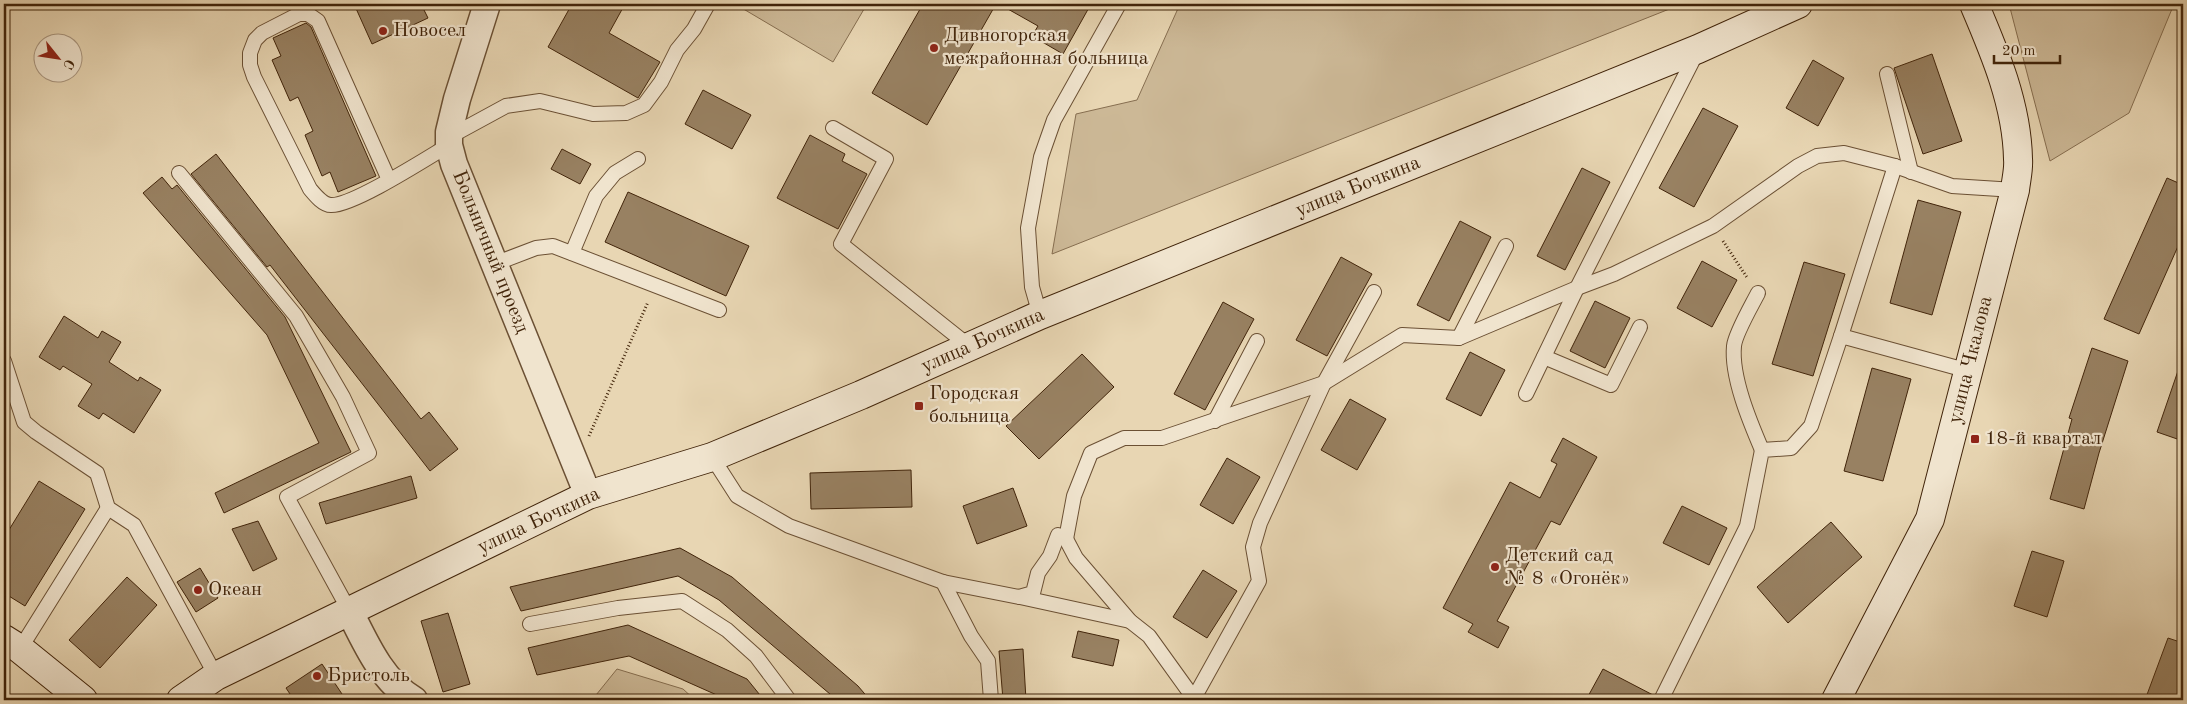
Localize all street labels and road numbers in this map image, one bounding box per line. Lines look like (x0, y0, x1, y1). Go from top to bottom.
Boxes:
street label: улица Бочкина (1293, 153, 1423, 221)
street label: Больничный проезд (448, 168, 532, 336)
street label: улица Чкалова (1945, 294, 1997, 426)
street label: улица Бочкина (918, 305, 1048, 377)
street label: улица Бочкина (475, 484, 603, 558)

